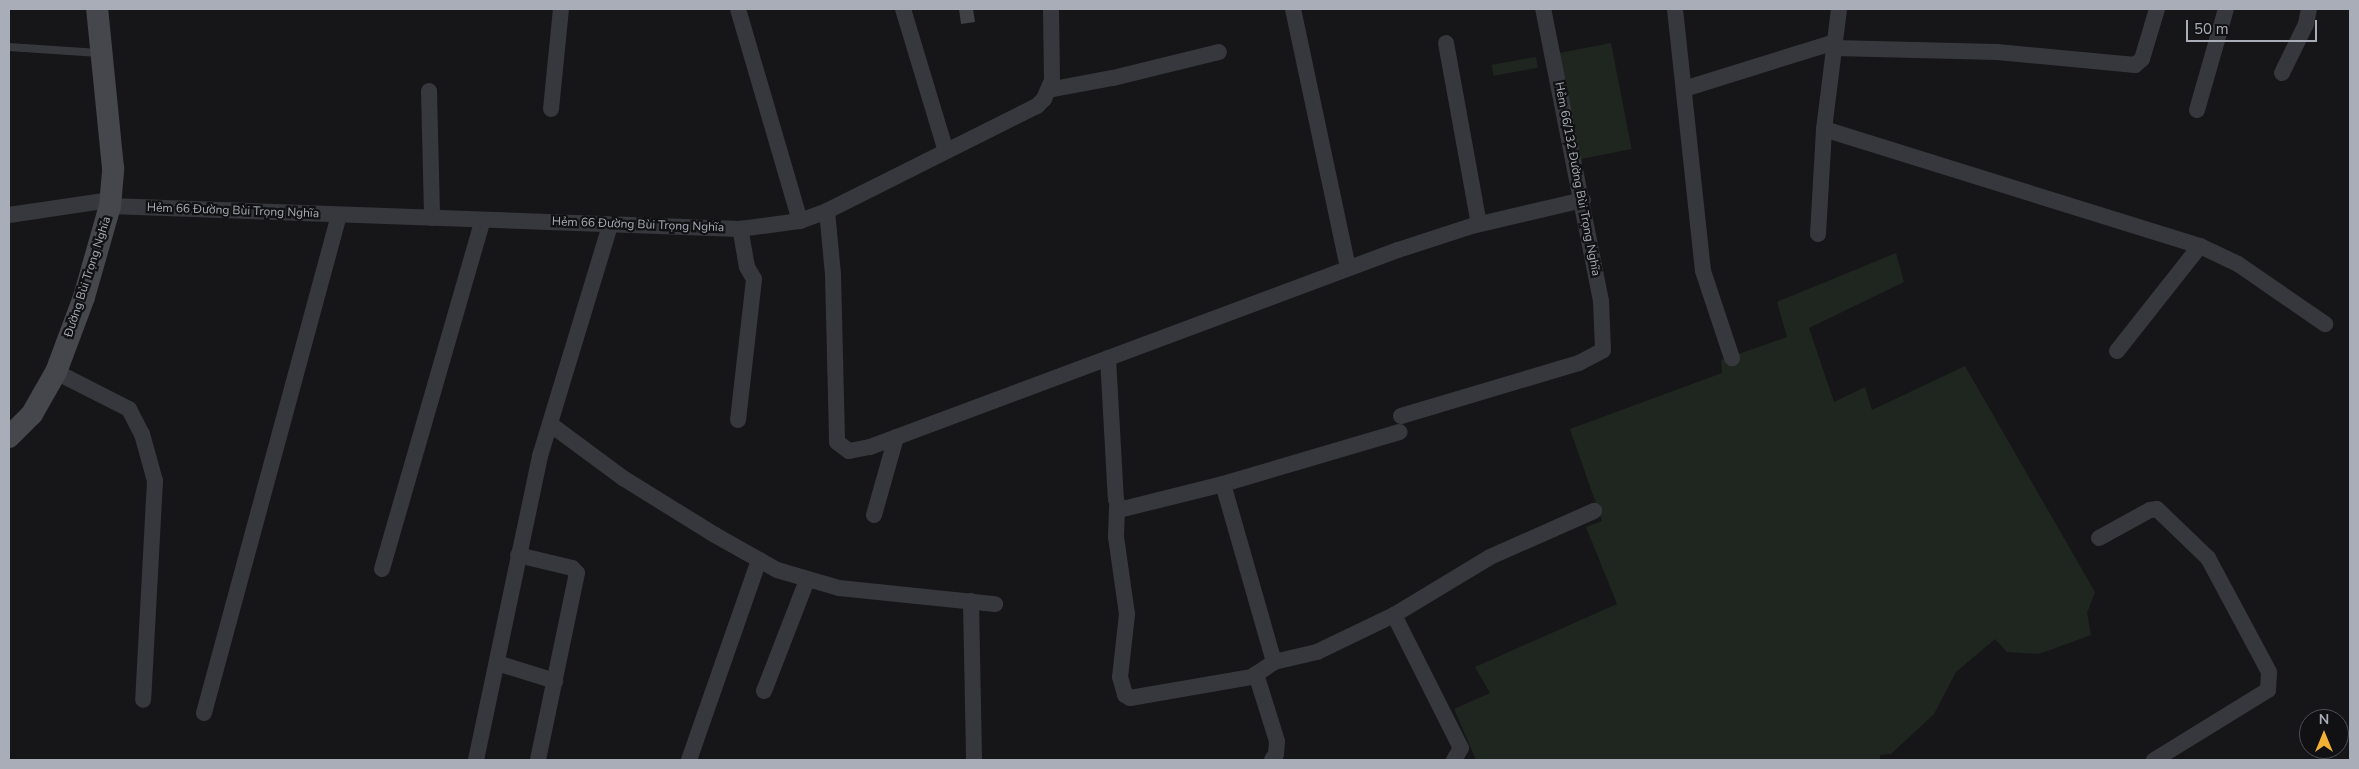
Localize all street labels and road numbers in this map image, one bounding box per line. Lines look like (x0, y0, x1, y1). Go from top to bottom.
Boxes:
street label: Hẻm 66/132 Đường Bùi Trọng Nghĩa (1551, 81, 1603, 277)
street label: Hẻm 66 Đường Bùi Trọng Nghĩa (147, 201, 319, 221)
street label: Đường Bùi Trọng Nghĩa (62, 215, 114, 339)
street label: Hẻm 66 Đường Bùi Trọng Nghĩa (552, 215, 724, 235)

